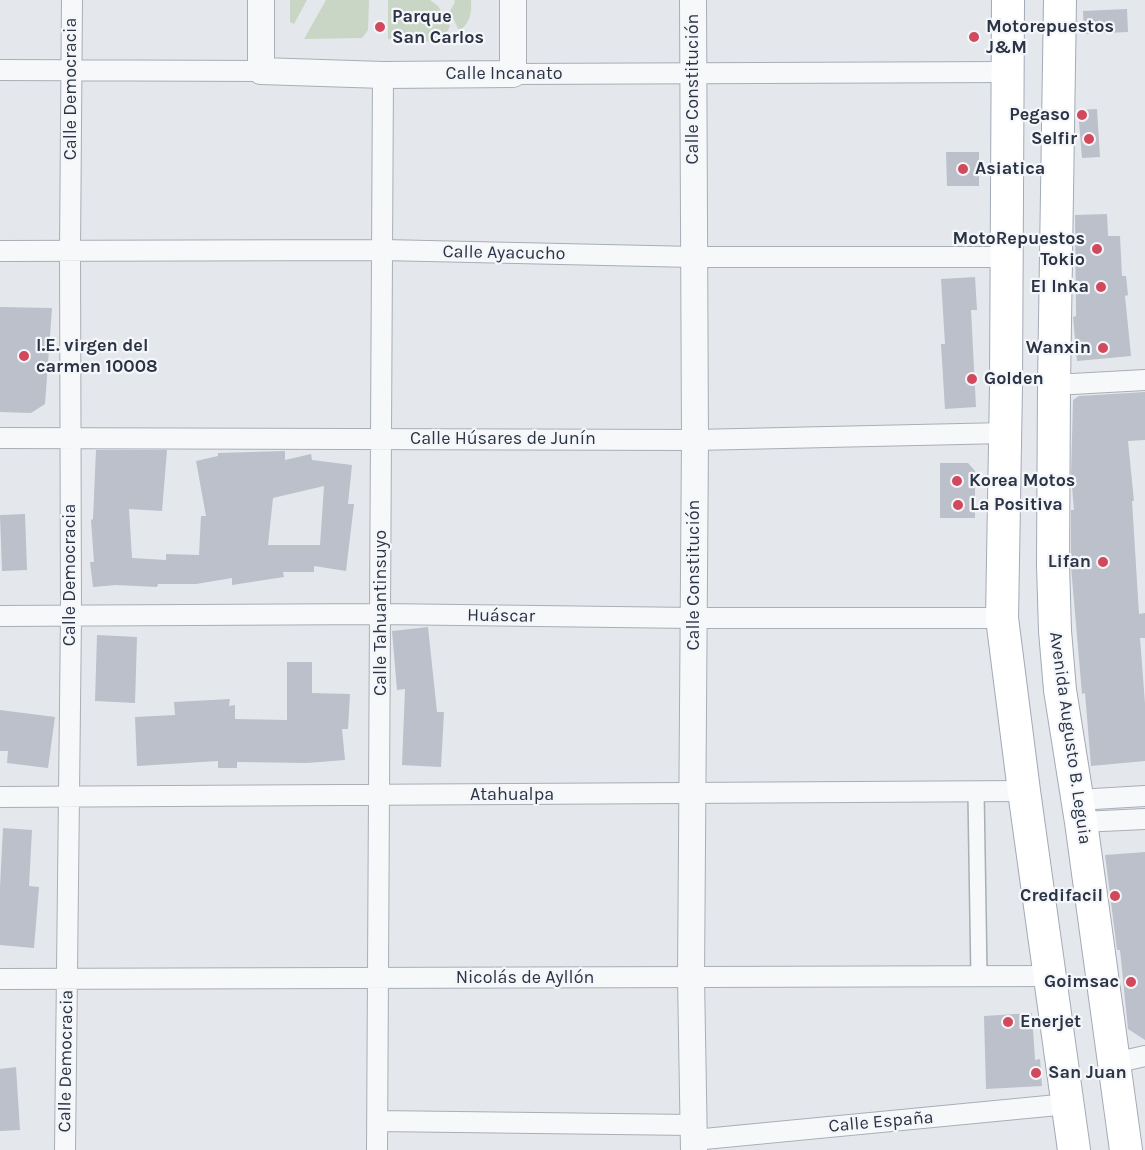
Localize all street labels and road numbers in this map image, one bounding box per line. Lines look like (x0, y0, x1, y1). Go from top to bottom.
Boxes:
street label: Calle Constitución (682, 14, 704, 164)
street label: Calle Democracia (60, 18, 82, 160)
street label: Calle Incanato (445, 63, 563, 85)
street label: Calle Ayacucho (442, 241, 566, 265)
street label: Calle Húsares de Junín (410, 428, 596, 450)
street label: Calle Constitución (683, 500, 705, 650)
street label: Calle Democracia (59, 504, 81, 646)
street label: Calle Tahuantinsuyo (370, 530, 392, 696)
street label: Huáscar (467, 605, 535, 627)
street label: Avenida Augusto B. Leguia (1044, 630, 1096, 846)
street label: Atahualpa (470, 784, 554, 806)
street label: Nicolás de Ayllón (456, 967, 594, 989)
street label: Calle Democracia (54, 990, 78, 1132)
street label: Calle España (828, 1107, 934, 1137)

